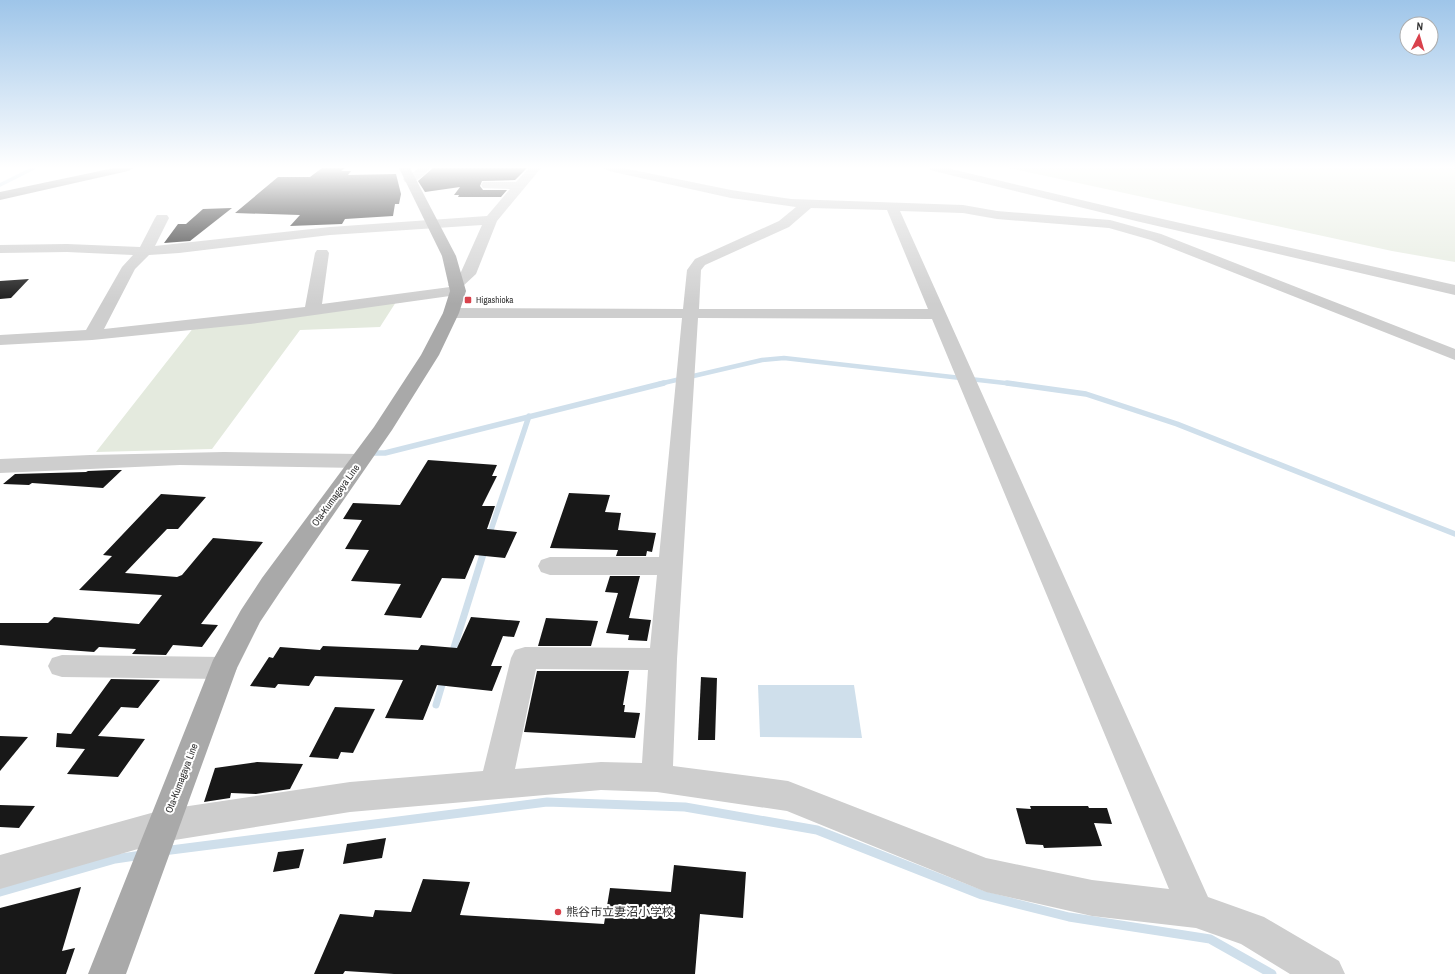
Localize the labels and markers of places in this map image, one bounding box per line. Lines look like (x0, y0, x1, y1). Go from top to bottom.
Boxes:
place label: Higashioka (476, 294, 513, 306)
marker: Higashioka (463, 295, 473, 305)
place label: 熊谷市立妻沼小学校 (566, 904, 674, 920)
marker: 熊谷市立妻沼小学校 (553, 907, 563, 917)

